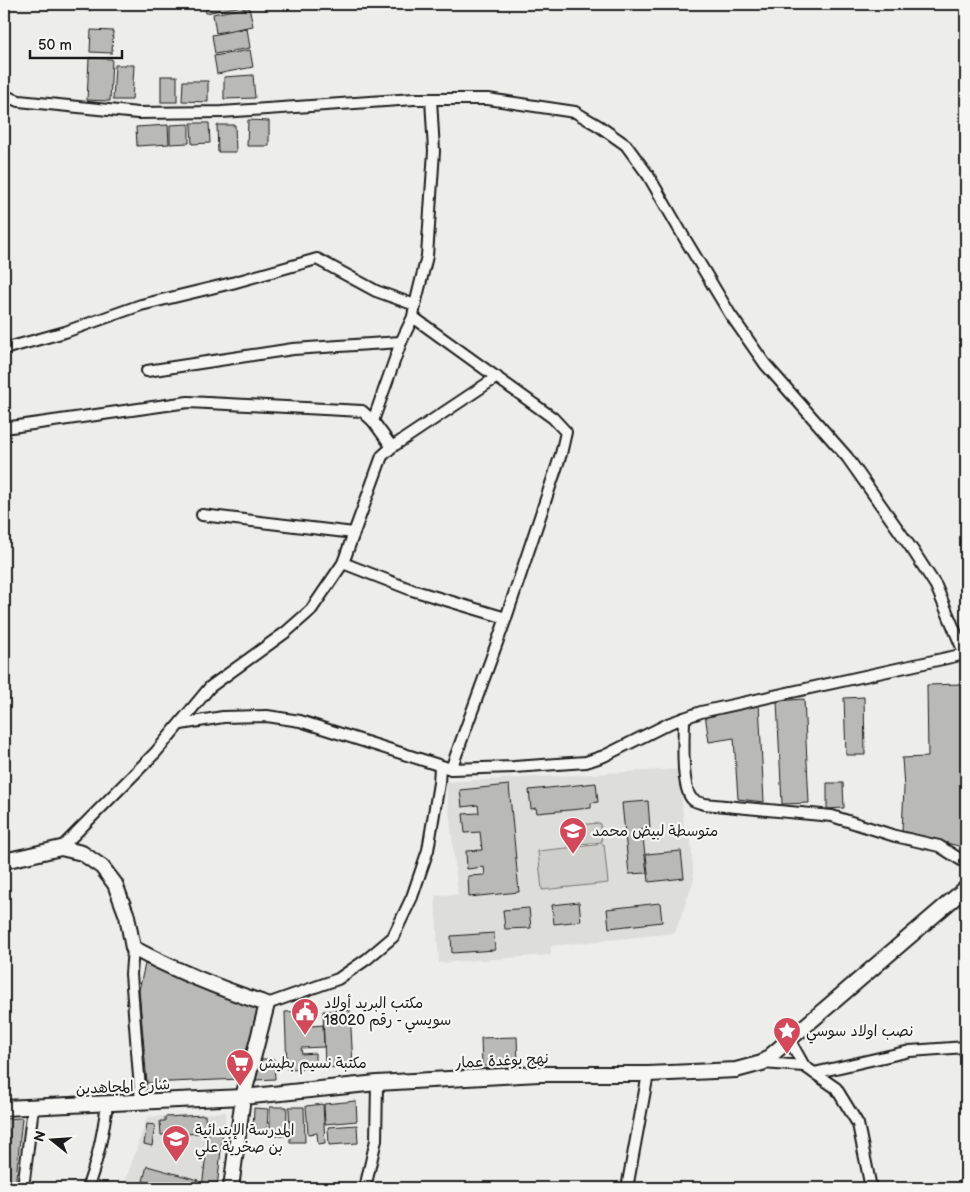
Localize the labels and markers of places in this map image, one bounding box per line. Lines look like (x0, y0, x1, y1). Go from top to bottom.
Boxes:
school or university icon: متوسطة لبيض محمد (558, 816, 588, 855)
place label: متوسطة لبيض محمد (592, 822, 718, 841)
place label: مكتب البريد أولاد سويسي - رقم 18020 (324, 994, 451, 1033)
public building icon: مكتب البريد أولاد سويسي - رقم 18020 (290, 997, 320, 1036)
place icon: نصب اولاد سوسي (772, 1016, 802, 1055)
place label: نصب اولاد سوسي (806, 1022, 913, 1044)
supermarket icon: مكتبة نسيم بطيش (225, 1048, 255, 1087)
place label: مكتبة نسيم بطيش (259, 1054, 367, 1075)
place label: المدرسة الإبتدائية بن صخرية علي (195, 1121, 294, 1160)
school or university icon: المدرسة الإبتدائية بن صخرية علي (161, 1124, 191, 1163)

